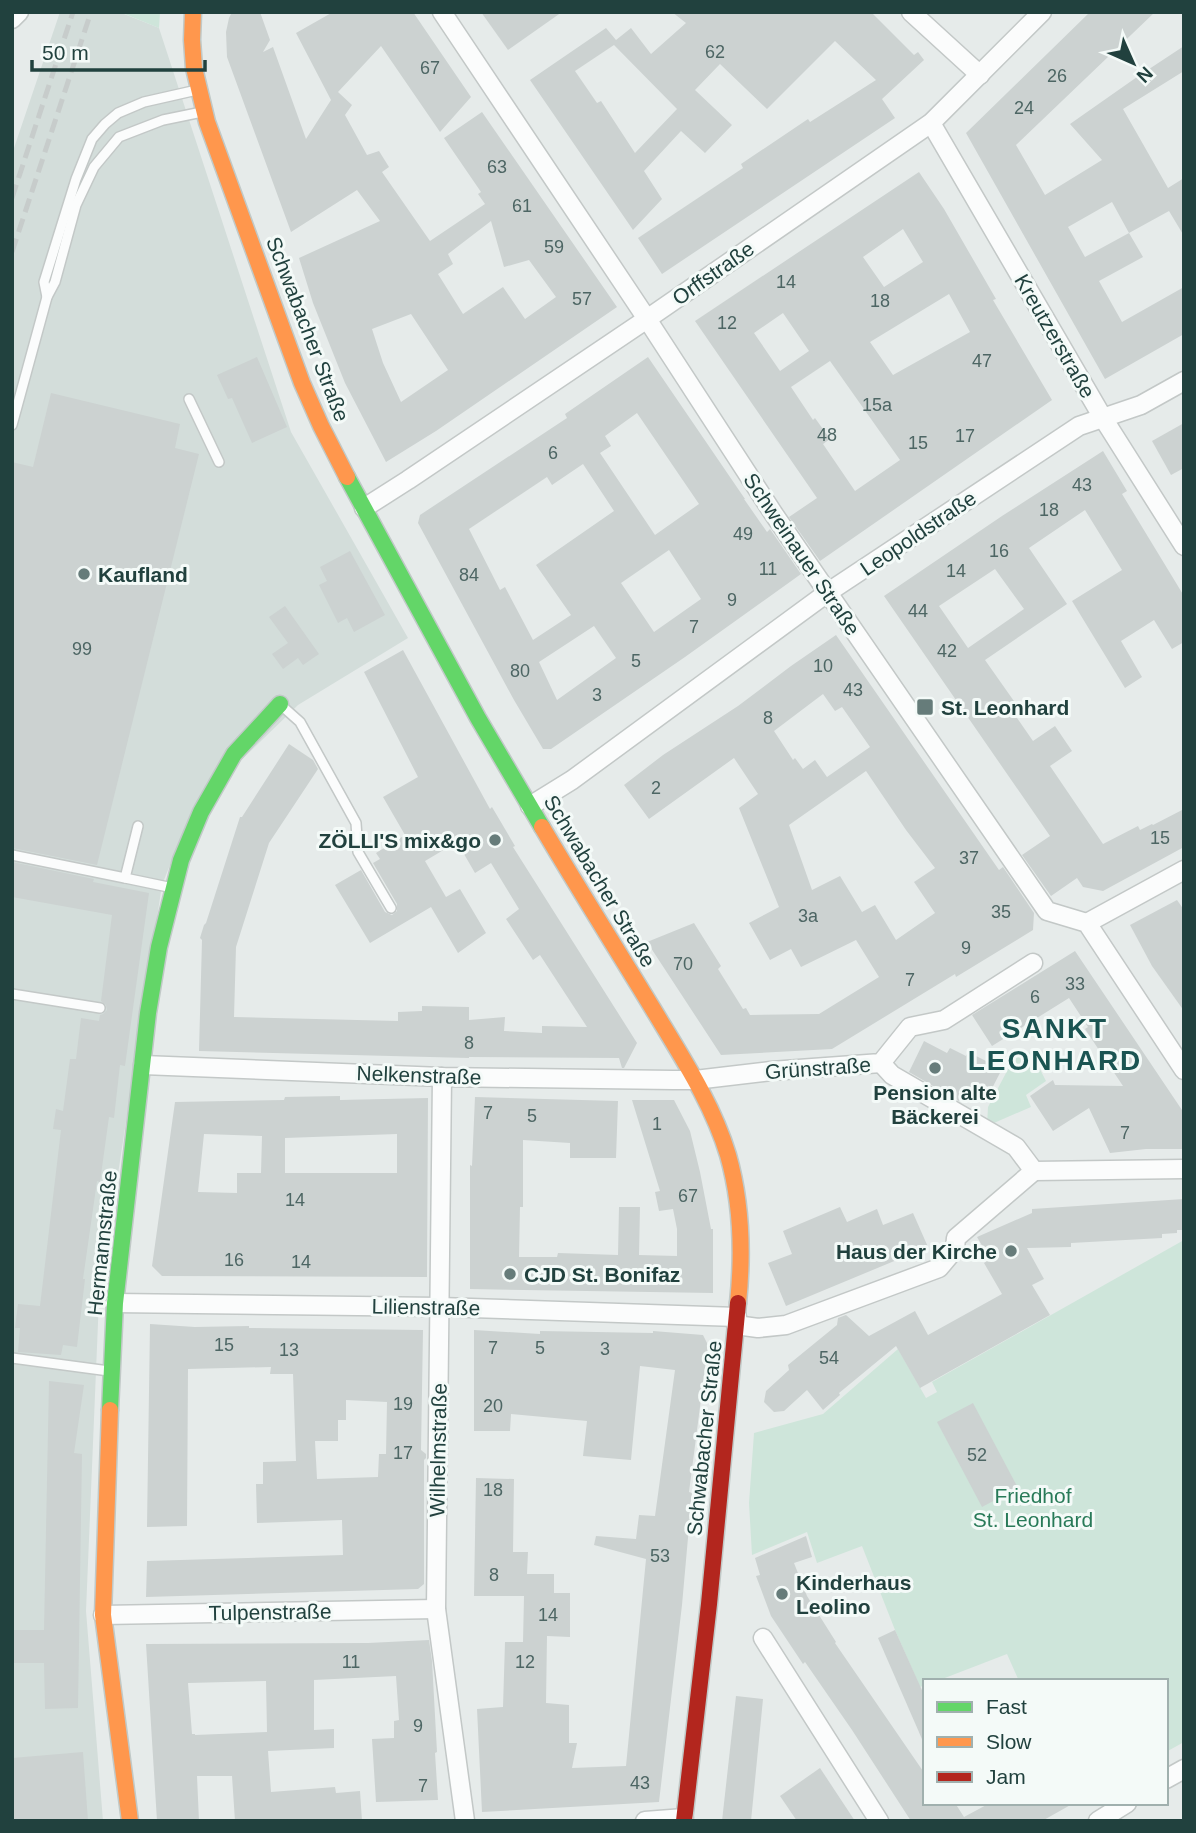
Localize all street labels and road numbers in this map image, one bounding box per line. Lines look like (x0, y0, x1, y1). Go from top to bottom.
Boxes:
street label: Schwabacher Straße (262, 233, 354, 425)
street label: Orffstraße (668, 237, 758, 309)
street label: Kreutzerstraße (1010, 270, 1100, 402)
street label: Schweinauer Straße (739, 469, 865, 639)
street label: Leopoldstraße (856, 486, 980, 580)
street label: Schwabacher Straße (540, 791, 660, 971)
street label: Grünstraße (764, 1053, 872, 1083)
street label: Nelkenstraße (356, 1061, 482, 1089)
street label: Hermannstraße (83, 1169, 121, 1317)
street label: Lilienstraße (372, 1295, 480, 1319)
street label: Schwabacher Straße (682, 1339, 726, 1537)
street label: Wilhelmstraße (425, 1383, 451, 1517)
street label: Tulpenstraße (208, 1599, 332, 1625)

